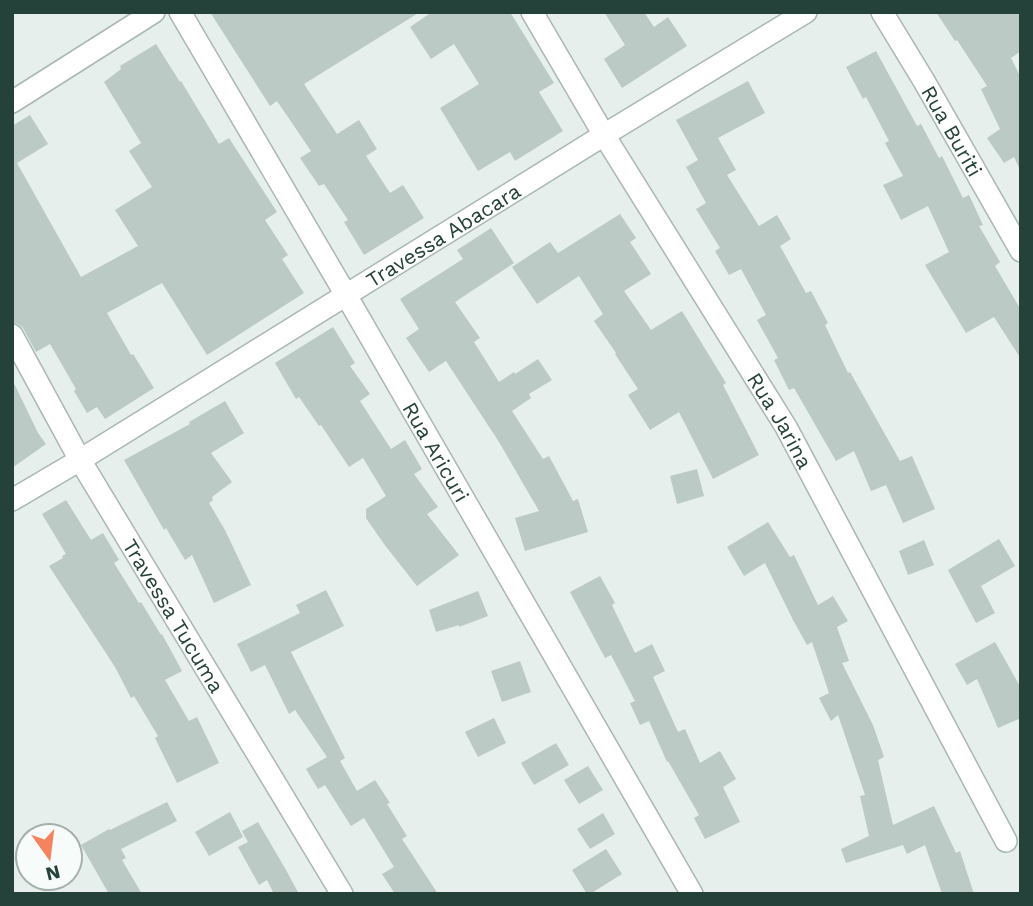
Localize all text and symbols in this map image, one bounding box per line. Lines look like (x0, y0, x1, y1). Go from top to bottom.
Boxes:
street label: Rua Buriti (917, 81, 988, 181)
street label: Travessa Abacara (361, 178, 525, 292)
street label: Rua Jarina (742, 368, 818, 473)
street label: Rua Aricuri (398, 397, 475, 506)
street label: Travessa Tucuma (118, 534, 230, 697)
north arrow (14, 822, 84, 892)
text: N (43, 860, 63, 886)

